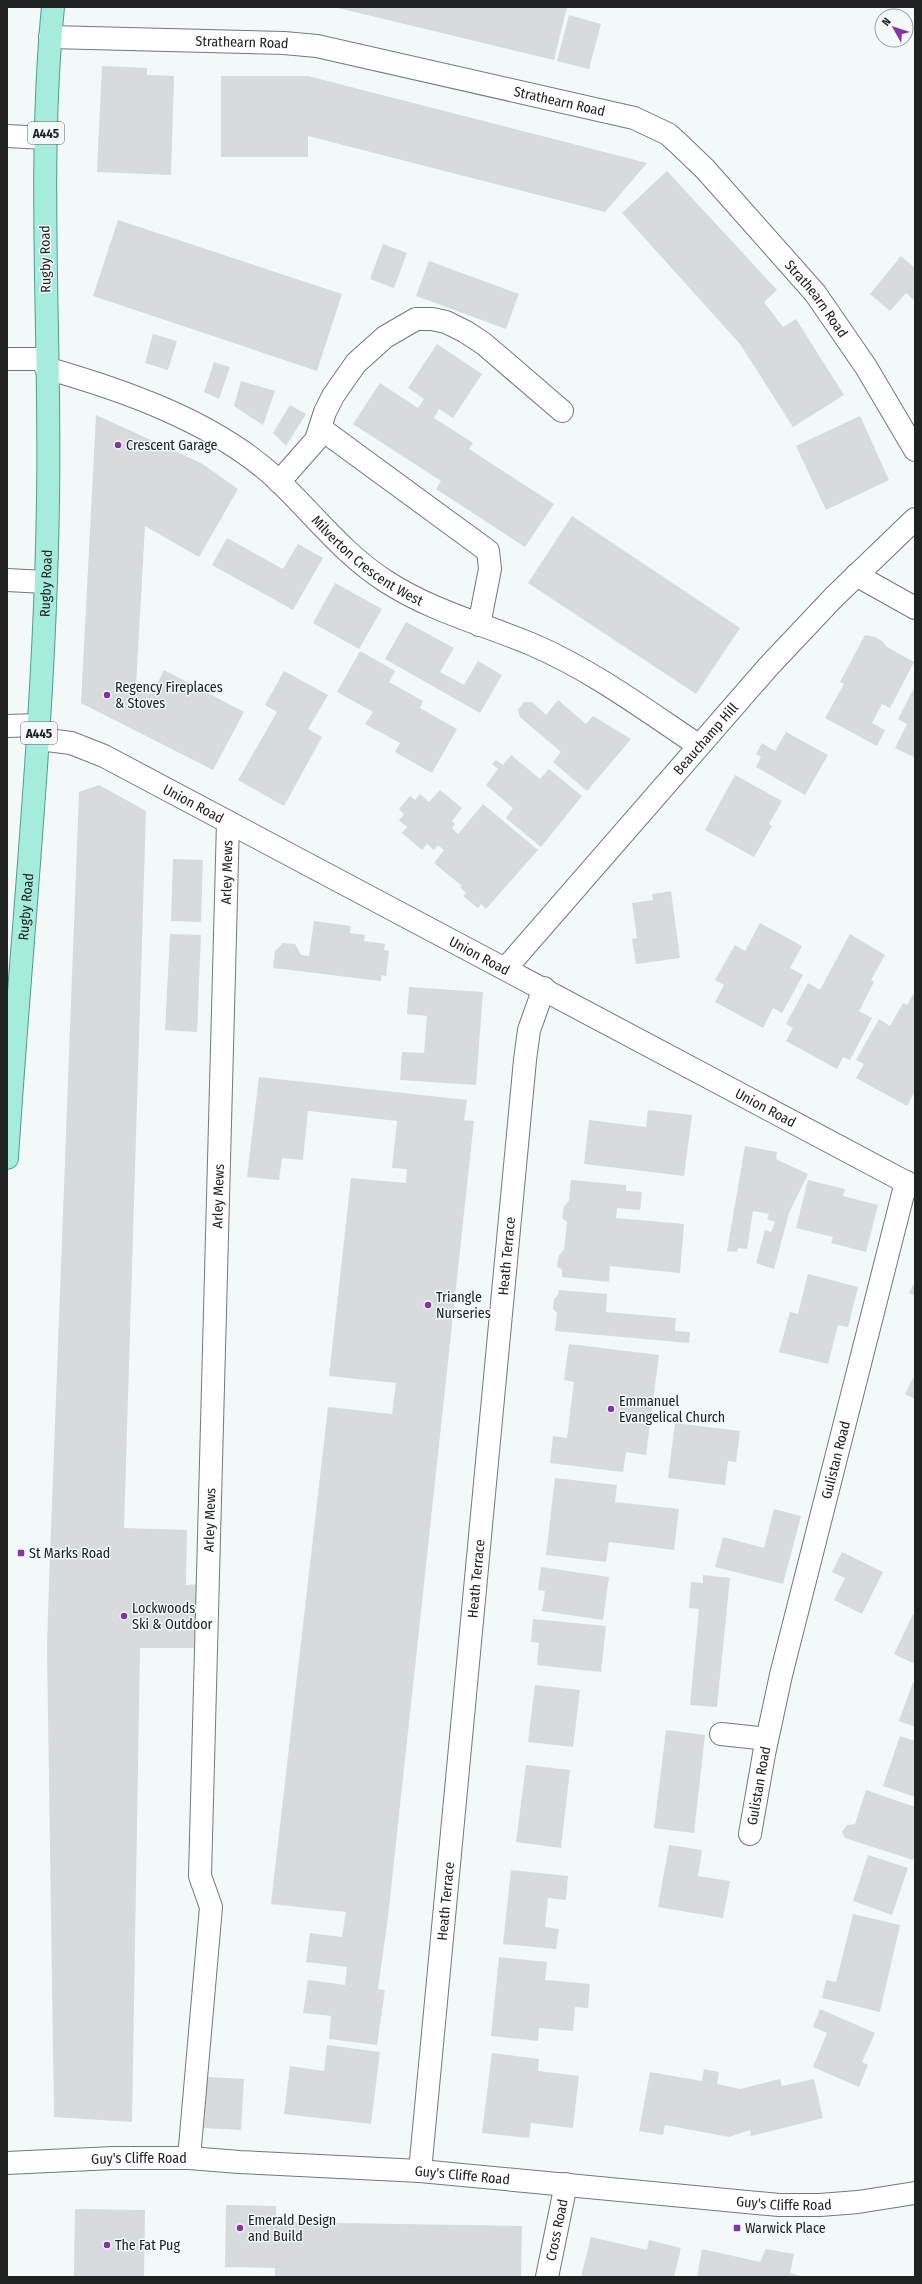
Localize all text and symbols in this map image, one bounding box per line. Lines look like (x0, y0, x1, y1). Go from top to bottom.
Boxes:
north arrow (874, 8, 914, 48)
text: N (879, 15, 894, 29)
street label: Strathearn Road (195, 33, 289, 52)
street label: Strathearn Road (512, 83, 607, 120)
road number: A445 (28, 122, 64, 144)
street label: Rugby Road (36, 225, 55, 293)
street label: Strathearn Road (781, 257, 851, 341)
place label: Crescent Garage (126, 437, 218, 454)
marker: Crescent Garage (113, 440, 123, 450)
street label: Milverton Crescent West (308, 512, 426, 610)
street label: Rugby Road (37, 549, 56, 617)
place label: Regency Fireplaces & Stoves (115, 679, 223, 712)
marker: Regency Fireplaces & Stoves (102, 690, 112, 700)
street label: Beauchamp Hill (670, 699, 742, 779)
road number: A445 (21, 722, 57, 744)
street label: Union Road (160, 781, 226, 827)
street label: Arley Mews (218, 840, 237, 905)
street label: Rugby Road (15, 872, 37, 941)
street label: Union Road (446, 933, 513, 979)
street label: Union Road (732, 1085, 799, 1131)
street label: Arley Mews (209, 1164, 228, 1229)
street label: Heath Terrace (495, 1216, 519, 1296)
place label: Triangle Nurseries (436, 1289, 491, 1322)
marker: Triangle Nurseries (423, 1300, 433, 1310)
place label: Emmanuel Evangelical Church (619, 1393, 725, 1426)
marker: Emmanuel Evangelical Church (606, 1404, 616, 1414)
street label: Gulistan Road (818, 1419, 854, 1501)
street label: Arley Mews (201, 1488, 219, 1552)
street label: Heath Terrace (464, 1539, 489, 1619)
place label: St Marks Road (29, 1545, 110, 1562)
marker: St Marks Road (16, 1548, 26, 1558)
place label: Lockwoods Ski & Outdoor (132, 1600, 213, 1633)
marker: Lockwoods Ski & Outdoor (119, 1611, 129, 1621)
street label: Gulistan Road (744, 1745, 774, 1827)
street label: Heath Terrace (434, 1861, 458, 1941)
street label: Guy's Cliffe Road (91, 2150, 187, 2168)
street label: Guy's Cliffe Road (414, 2163, 511, 2188)
street label: Guy's Cliffe Road (735, 2193, 832, 2214)
street label: Cross Road (542, 2198, 572, 2263)
place label: Emerald Design and Build (248, 2212, 336, 2245)
place label: Warwick Place (745, 2220, 826, 2237)
marker: Emerald Design and Build (235, 2223, 245, 2233)
marker: Warwick Place (732, 2223, 742, 2233)
place label: The Fat Pug (115, 2237, 180, 2254)
marker: The Fat Pug (102, 2240, 112, 2250)

